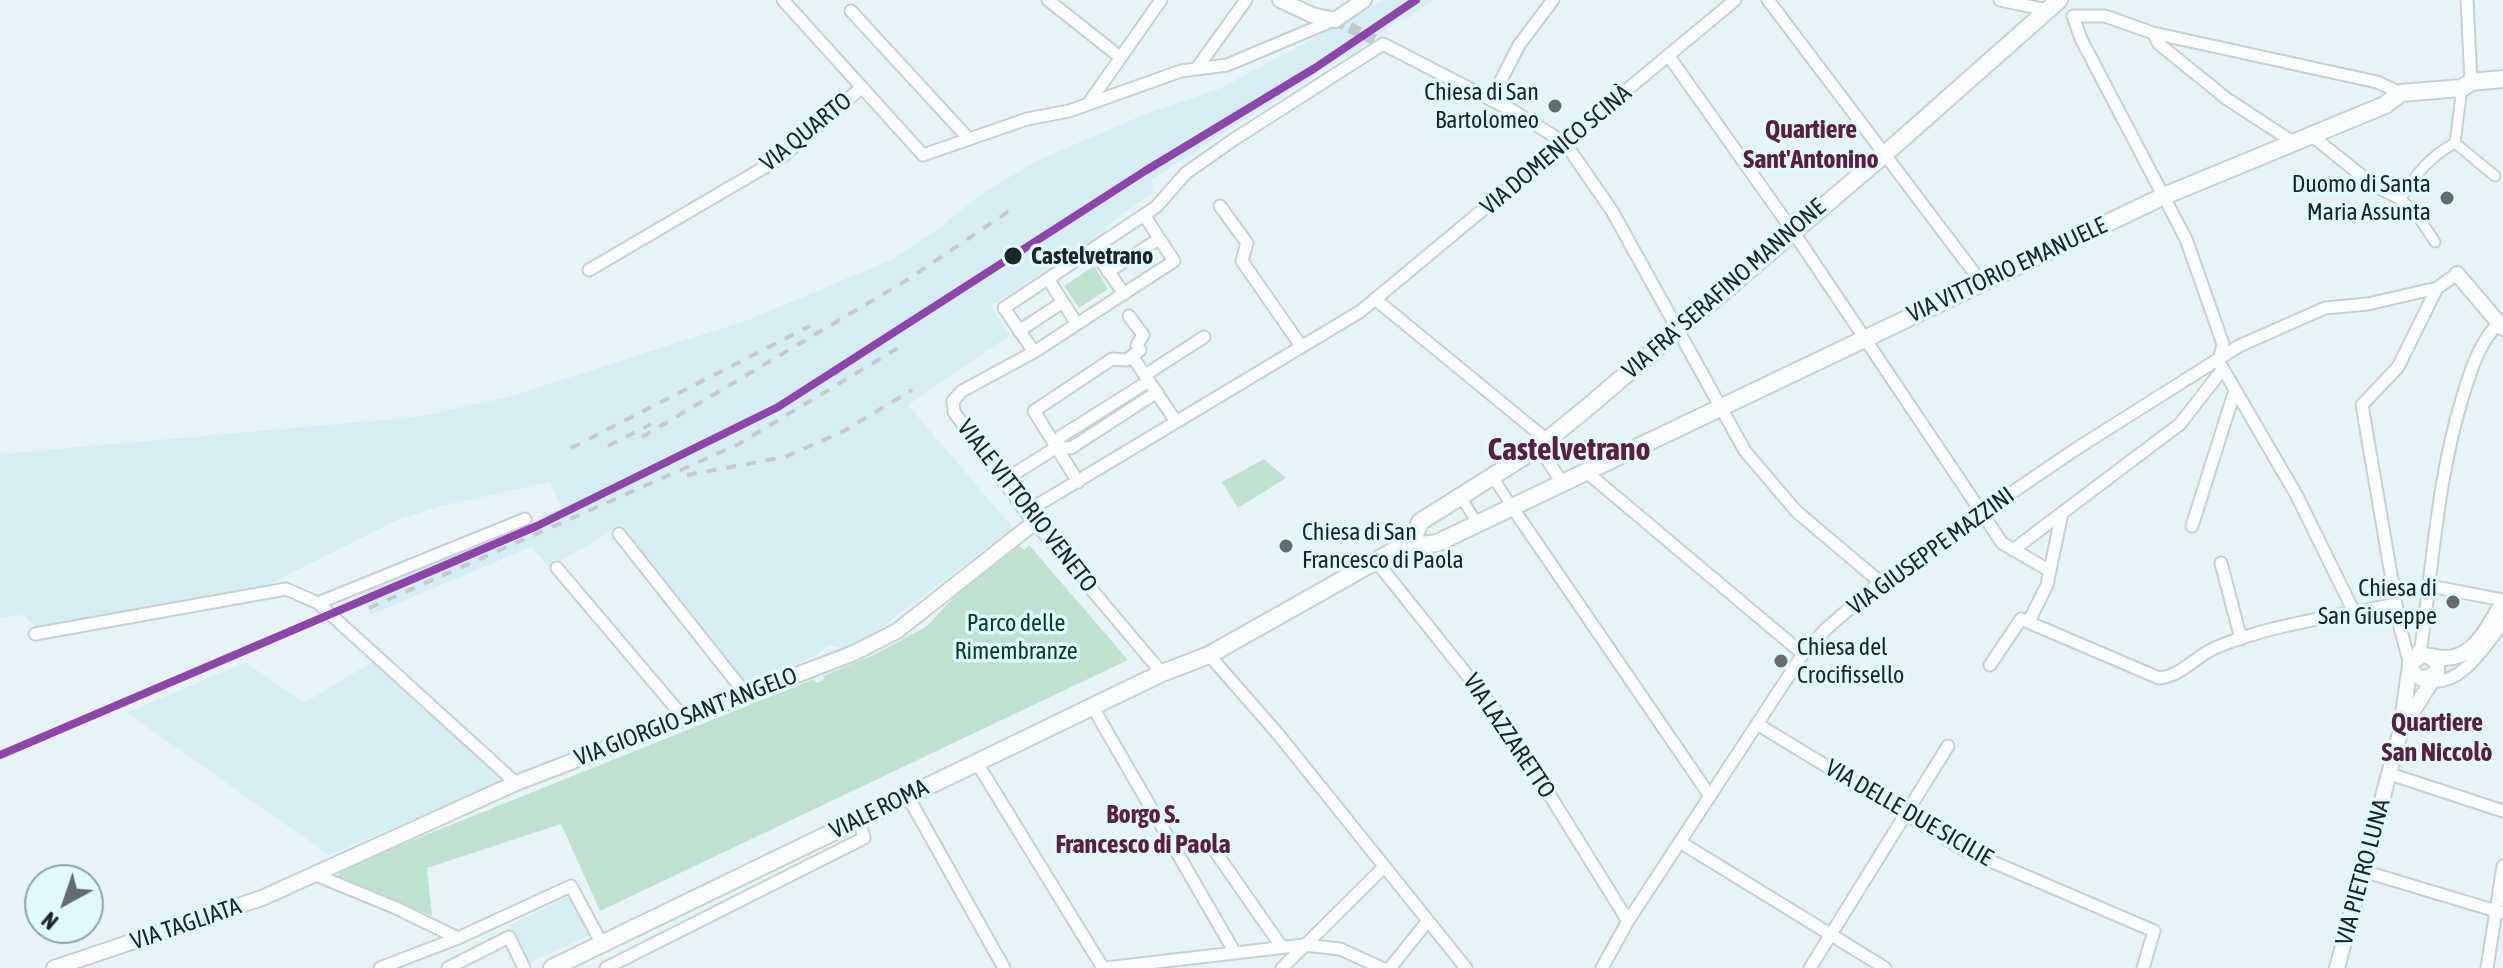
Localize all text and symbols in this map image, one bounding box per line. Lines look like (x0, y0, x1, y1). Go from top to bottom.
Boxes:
place label: Chiesa di San Bartolomeo (1424, 78, 1539, 134)
street label: VIA DOMENICO SCINÀ (1475, 79, 1637, 221)
street label: VIA QUARTO (755, 87, 857, 177)
marker: Chiesa di San Bartolomeo (1546, 97, 1564, 115)
district label: Quartiere Sant'Antonino (1743, 114, 1879, 176)
place label: Duomo di Santa Maria Assunta (2292, 170, 2431, 226)
marker: Duomo di Santa Maria Assunta (2438, 189, 2456, 207)
street label: VIA FRA' SERAFINO MANNONE (1617, 193, 1831, 385)
street label: VIA VITTORIO EMANUELE (1903, 211, 2111, 329)
place label: Castelvetrano (1031, 242, 1153, 270)
marker: Castelvetrano (1002, 245, 1024, 267)
street label: VIALE VITTORIO VENETO (951, 414, 1103, 598)
district label: Castelvetrano (1487, 431, 1651, 469)
street label: VIA GIUSEPPE MAZZINI (1842, 481, 2020, 621)
place label: Chiesa di San Francesco di Paola (1302, 518, 1464, 574)
marker: Chiesa di San Francesco di Paola (1277, 537, 1295, 555)
place label: Chiesa di San Giuseppe (2318, 574, 2437, 630)
marker: Chiesa di San Giuseppe (2444, 593, 2462, 611)
park label: Parco delle Rimembranze (954, 609, 1078, 665)
place label: Chiesa del Crocifissello (1797, 633, 1904, 689)
marker: Chiesa del Crocifissello (1772, 652, 1790, 670)
street label: VIA GIORGIO SANT'ANGELO (571, 661, 801, 773)
street label: VIA LAZZARETTO (1457, 668, 1561, 804)
district label: Quartiere San Niccolò (2382, 707, 2492, 768)
street label: VIA DELLE DUE SICILIE (1820, 753, 1998, 873)
street label: VIALE ROMA (825, 773, 933, 845)
street label: VIA PIETRO LUNA (2330, 796, 2396, 948)
district label: Borgo S. Francesco di Paola (1055, 799, 1231, 860)
north arrow (24, 864, 104, 944)
street label: VIA TAGLIATA (127, 892, 245, 956)
text: N (37, 907, 63, 935)

